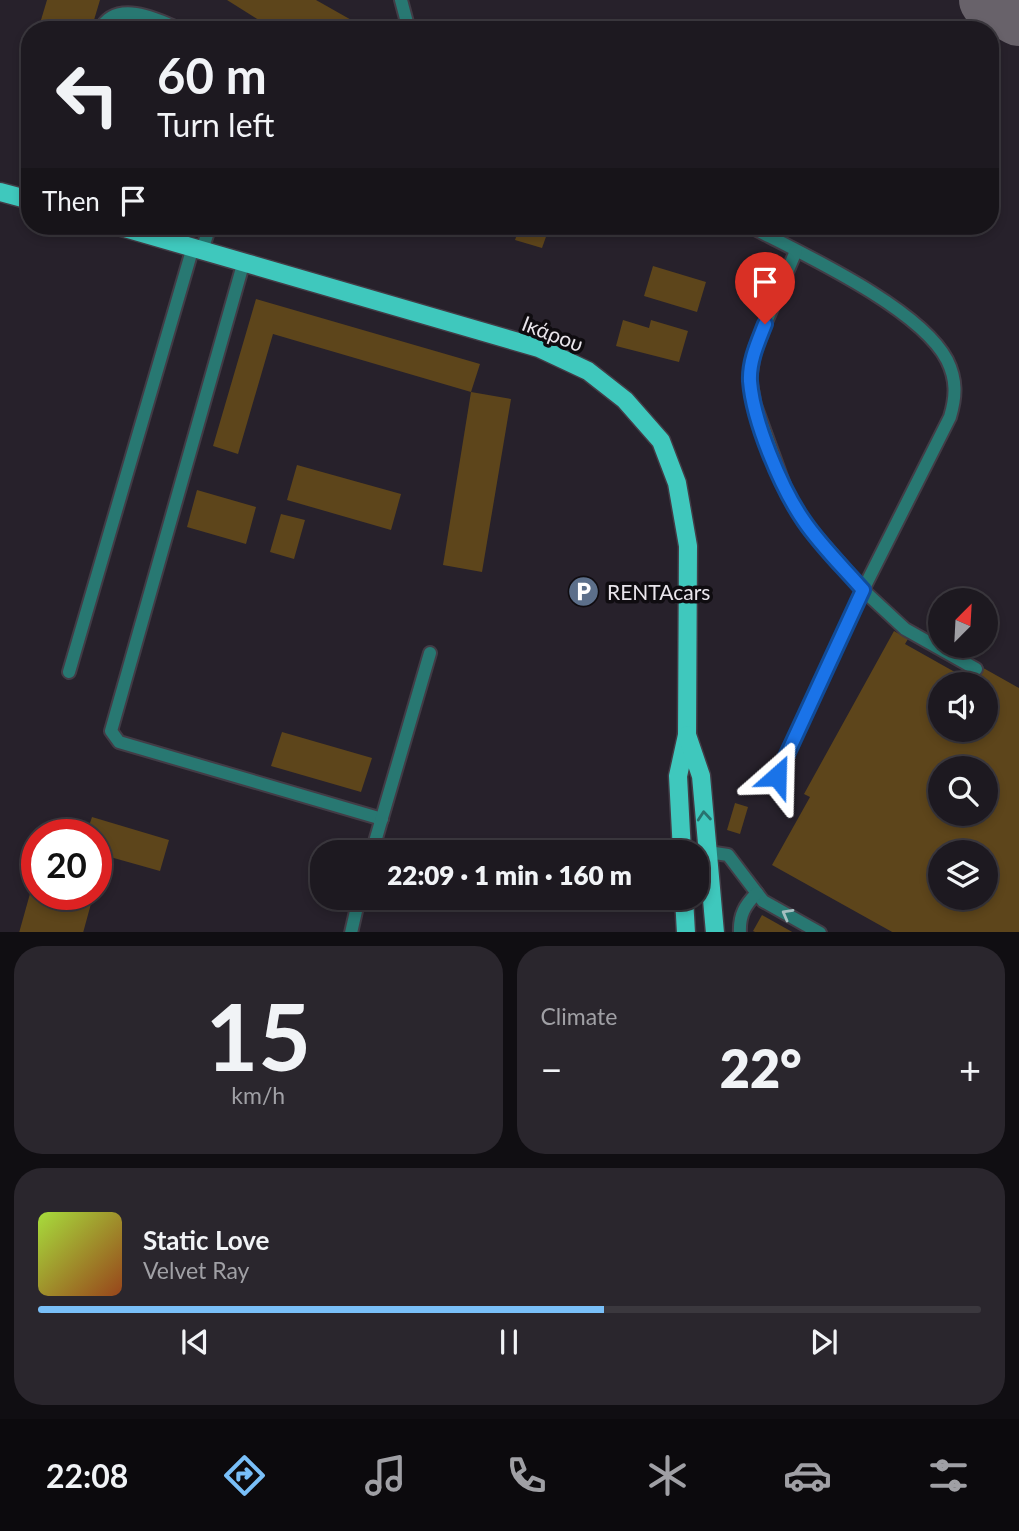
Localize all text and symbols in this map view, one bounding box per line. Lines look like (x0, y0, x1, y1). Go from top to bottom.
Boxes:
text: 60 m (157, 46, 267, 104)
icon: left (42, 49, 133, 140)
text: Turn left (157, 105, 274, 144)
icon: arrive (114, 182, 152, 220)
text: Then (42, 185, 100, 217)
pin (735, 252, 795, 324)
icon: arrive (746, 263, 784, 301)
street label: Ικάρου (519, 310, 587, 356)
parking icon: RENTAcars (567, 574, 601, 608)
place label: RENTAcars (607, 579, 710, 604)
north arrow (928, 588, 998, 658)
map controls (928, 588, 998, 910)
button: sound (928, 672, 998, 742)
position arrow (740, 739, 814, 813)
button: search (928, 756, 998, 826)
one-way arrow (697, 810, 712, 821)
speed limit sign: 20 (21, 819, 112, 910)
button: layers (928, 840, 998, 910)
text: 22:09 · 1 min · 160 m (387, 859, 632, 891)
one-way arrow (782, 909, 794, 922)
text: 15 (205, 981, 311, 1090)
text: Climate (541, 1002, 617, 1030)
text: 22° (720, 1037, 802, 1099)
text: − (541, 1046, 563, 1092)
text: + (959, 1046, 981, 1092)
text: km/h (231, 1081, 285, 1109)
text: Static Love (143, 1224, 270, 1256)
text: Velvet Ray (143, 1256, 249, 1284)
icon: previous (176, 1323, 214, 1361)
icon: pause (490, 1323, 528, 1361)
icon: next (805, 1323, 843, 1361)
icon: directions (220, 1451, 269, 1500)
icon: music (361, 1451, 410, 1500)
icon: phone (502, 1451, 551, 1500)
icon: climate (643, 1451, 692, 1500)
icon: car (783, 1451, 832, 1500)
icon: filters (924, 1451, 973, 1500)
text: 22:08 (46, 1456, 128, 1495)

